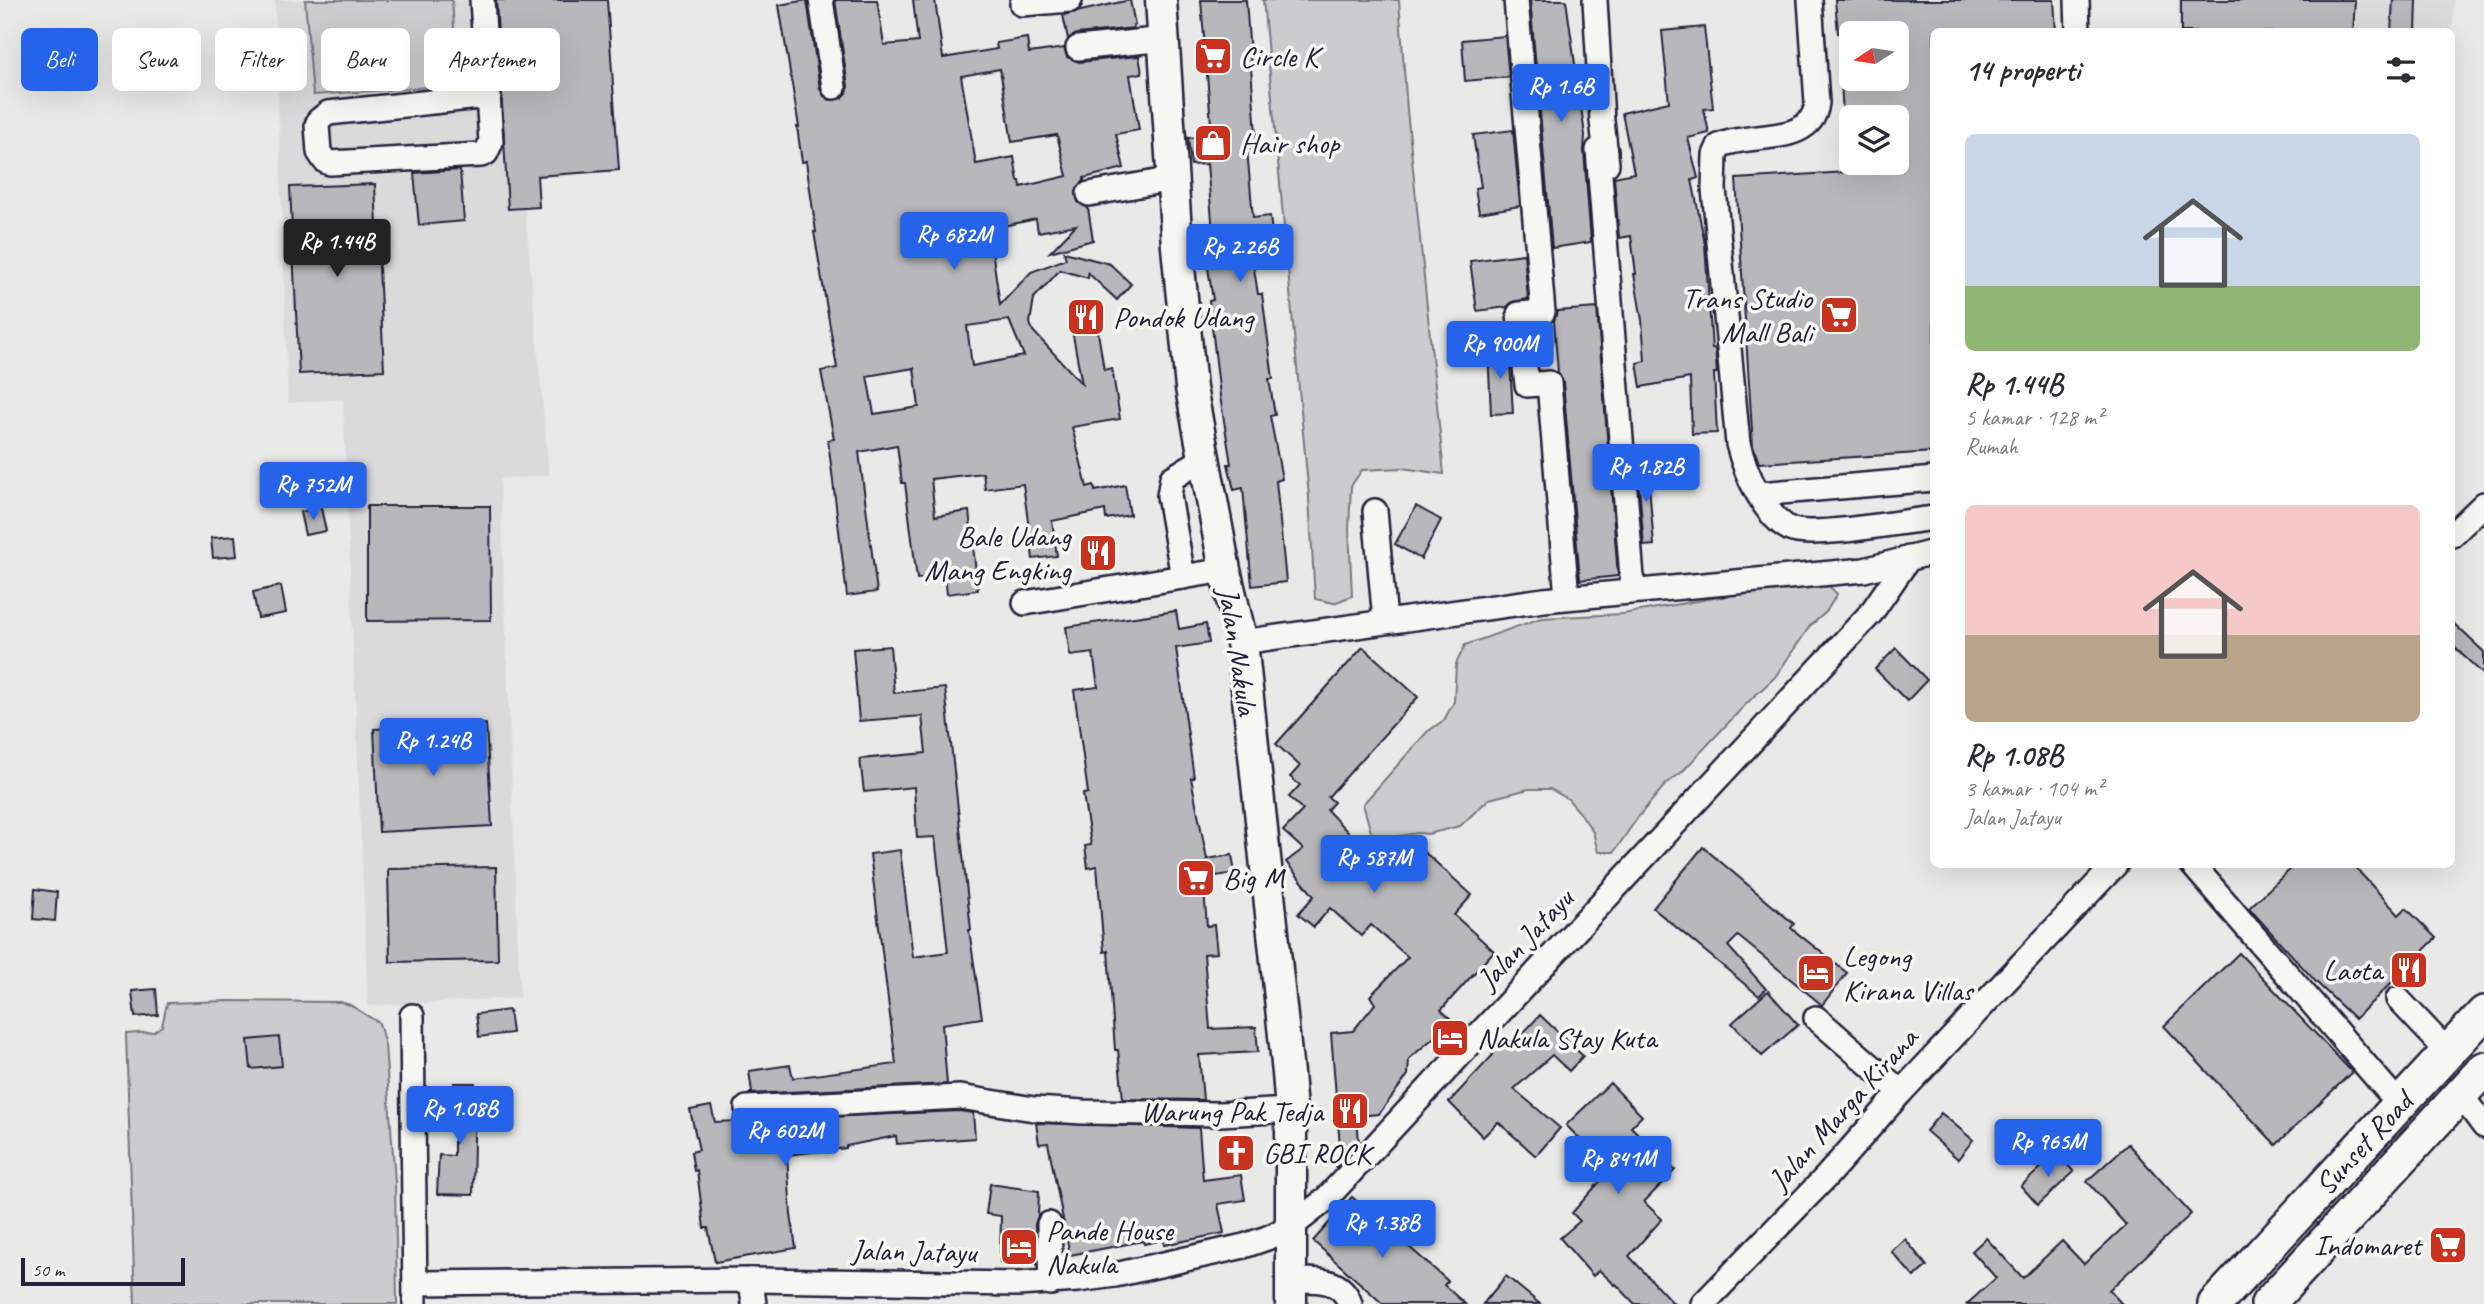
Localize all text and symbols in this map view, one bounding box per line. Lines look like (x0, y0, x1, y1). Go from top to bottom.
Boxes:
north arrow (1839, 21, 1909, 91)
map controls (1839, 21, 1909, 175)
chip: Beli (21, 28, 98, 91)
chip: Sewa (112, 28, 201, 91)
chip: Filter (215, 28, 307, 91)
chip: Baru (321, 28, 410, 91)
chip: Apartemen (424, 28, 560, 91)
supermarket icon: Circle K (1192, 35, 1234, 77)
place label: Circle K (1240, 37, 1324, 75)
text: 14 properti (1965, 51, 2080, 89)
icon: filters (2382, 51, 2420, 89)
pin: Rp 1.6B (1496, 64, 1626, 124)
text: Rp 1.6B (1529, 72, 1594, 101)
button: layers (1839, 105, 1909, 175)
shop icon: Hair shop (1192, 122, 1234, 164)
place label: Hair shop (1240, 124, 1341, 162)
icon: home (2130, 180, 2256, 306)
pin: Rp 682M (889, 212, 1019, 272)
pin: Rp 1.44B (265, 219, 409, 279)
text: Rp 682M (916, 220, 992, 249)
pin: Rp 2.26B (1168, 224, 1312, 284)
text: Rp 1.44B (300, 227, 374, 256)
text: Rp 2.26B (1202, 232, 1278, 261)
place label: Trans Studio Mall Bali (1682, 279, 1815, 351)
supermarket icon: Trans Studio Mall Bali (1818, 294, 1860, 336)
restaurant icon: Pondok Udang (1065, 296, 1107, 338)
place label: Pondok Udang (1113, 298, 1256, 336)
pin: Rp 900M (1435, 322, 1565, 381)
text: Rp 900M (1463, 329, 1537, 358)
text: Rp 1.44B (1965, 365, 2063, 403)
text: 5 kamar · 128 m² (1965, 403, 2103, 432)
text: Rumah (1965, 432, 2018, 461)
pin: Rp 1.82B (1574, 444, 1718, 504)
text: Rp 1.82B (1609, 452, 1683, 481)
pin: Rp 752M (248, 462, 378, 522)
text: Rp 752M (276, 470, 350, 499)
place label: Bale Udang Mang Engking (924, 517, 1072, 589)
restaurant icon: Bale Udang Mang Engking (1077, 532, 1119, 574)
icon: home (2130, 551, 2256, 677)
street label: Jalan Nakula (1209, 583, 1267, 719)
pin: Rp 1.24B (361, 718, 505, 778)
text: Rp 1.24B (396, 726, 470, 755)
text: Rp 1.08B (1965, 736, 2063, 774)
text: 3 kamar · 104 m² (1965, 774, 2103, 803)
text: Jalan Jatayu (1965, 803, 2061, 832)
pin: Rp 587M (1309, 836, 1439, 895)
text: Rp 587M (1337, 843, 1411, 872)
supermarket icon: Big M (1175, 857, 1217, 899)
place label: Big M (1223, 859, 1286, 897)
street label: Jalan Jatayu (1467, 879, 1583, 999)
place label: Legong Kirana Villas (1843, 937, 1975, 1009)
restaurant icon: Laota (2388, 949, 2430, 991)
place label: Laota (2323, 951, 2385, 989)
hotel icon: Legong Kirana Villas (1795, 952, 1837, 994)
hotel icon: Nakula Stay Kuta (1429, 1017, 1471, 1059)
street label: Jalan Marga Kirana (1759, 1018, 1927, 1200)
place label: Nakula Stay Kuta (1477, 1019, 1659, 1057)
street label: Sunset Road (2307, 1081, 2424, 1203)
pin: Rp 1.08B (388, 1086, 532, 1146)
restaurant icon: Warung Pak Tedja (1329, 1090, 1371, 1132)
place label: Warung Pak Tedja (1141, 1092, 1325, 1130)
text: Rp 1.08B (423, 1094, 497, 1123)
pin: Rp 602M (720, 1108, 850, 1168)
text: Rp 602M (747, 1116, 823, 1145)
pin: Rp 965M (1983, 1120, 2113, 1179)
text: Rp 965M (2011, 1127, 2085, 1156)
church icon: GBI ROCK (1215, 1132, 1257, 1174)
place label: GBI ROCK (1263, 1134, 1375, 1172)
pin: Rp 841M (1553, 1136, 1683, 1196)
text: Rp 841M (1580, 1144, 1656, 1173)
pin: Rp 1.38B (1310, 1200, 1454, 1260)
text: Rp 1.38B (1345, 1208, 1419, 1237)
place label: Pande House Nakula (1046, 1211, 1175, 1283)
supermarket icon: Indomaret (2427, 1224, 2469, 1266)
hotel icon: Pande House Nakula (998, 1226, 1040, 1268)
place label: Indomaret (2314, 1226, 2424, 1264)
street label: Jalan Jatayu (849, 1231, 979, 1271)
scale bar (21, 1255, 186, 1287)
text: 50 m (32, 1258, 64, 1282)

